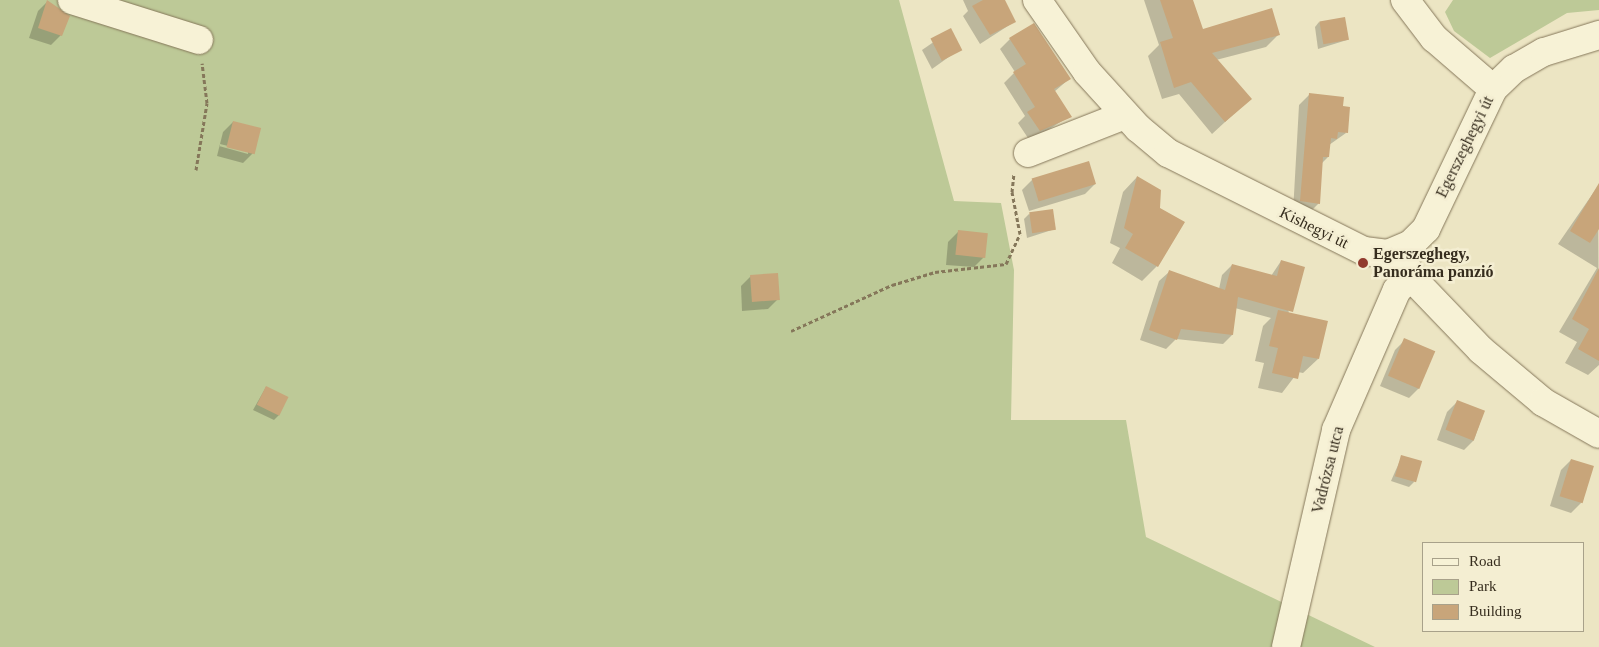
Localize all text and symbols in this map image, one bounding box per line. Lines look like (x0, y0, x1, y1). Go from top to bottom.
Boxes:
street label: Egerszeghegyi út (1432, 93, 1498, 201)
street label: Kishegyi út (1276, 203, 1352, 253)
place label: Egerszeghegy, Panoráma panzió (1373, 244, 1493, 282)
marker: Egerszeghegy, Panoráma panzió (1357, 257, 1369, 269)
street label: Vadrózsa utca (1308, 424, 1348, 516)
legend (1422, 542, 1584, 632)
text: Road (1469, 553, 1501, 569)
text: Park (1469, 578, 1497, 594)
text: Building (1469, 603, 1522, 619)

